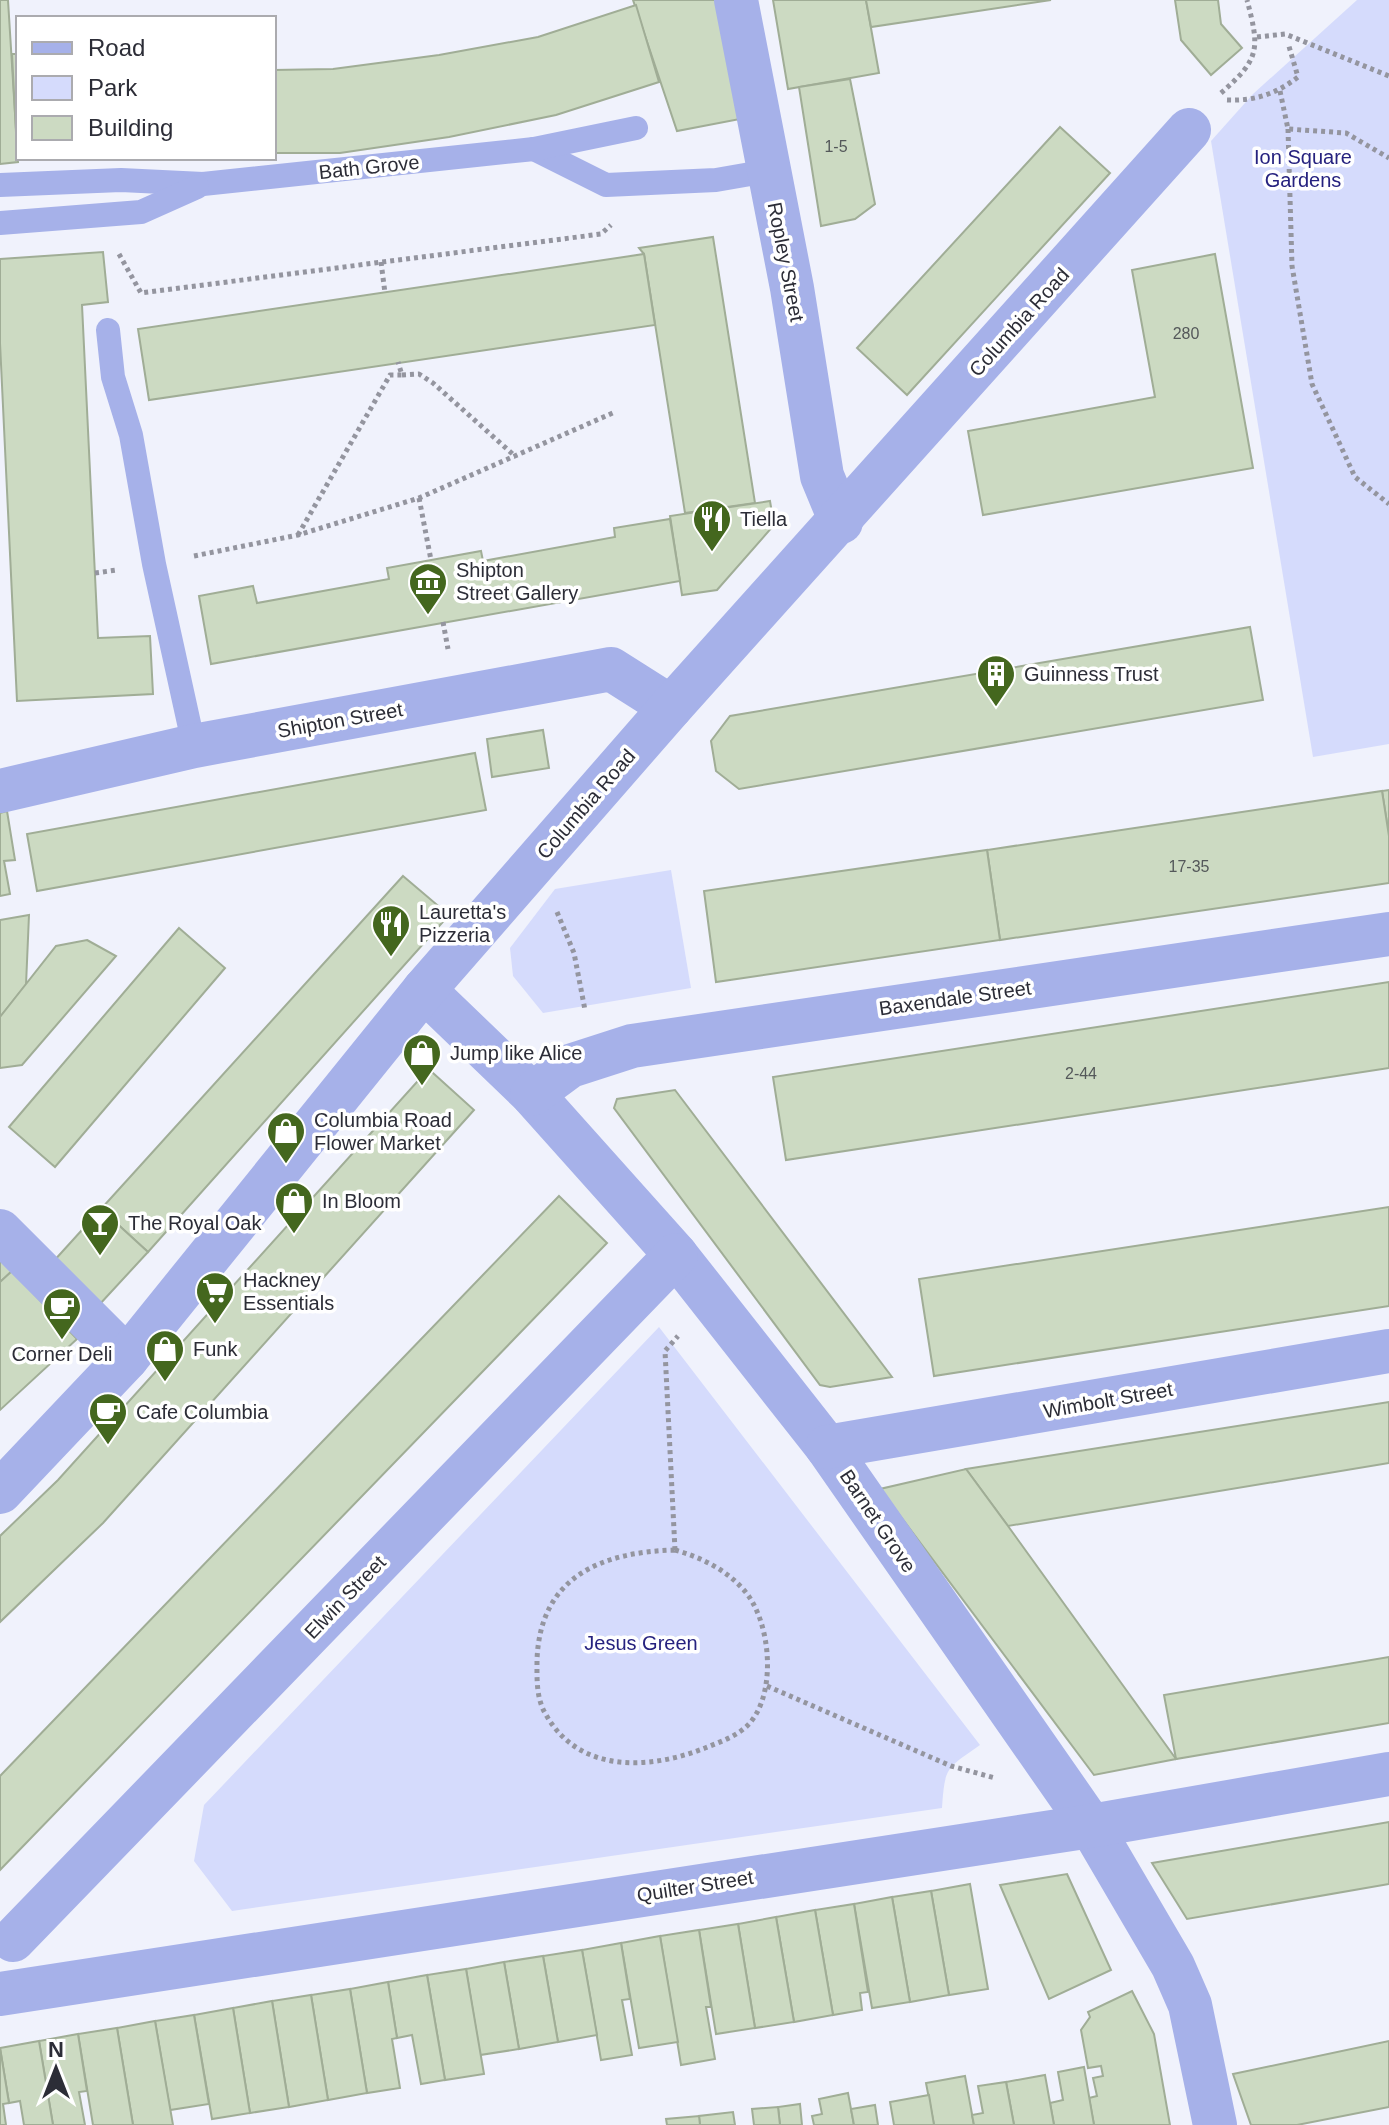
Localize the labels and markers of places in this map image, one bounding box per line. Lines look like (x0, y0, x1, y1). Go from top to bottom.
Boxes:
restaurant icon: Tiella (691, 498, 733, 553)
place label: Tiella (740, 508, 788, 530)
place label: Shipton Street Gallery (456, 559, 578, 604)
museum icon: Shipton Street Gallery (407, 561, 449, 616)
building icon: Guinness Trust (975, 653, 1017, 708)
place label: Guinness Trust (1024, 663, 1159, 685)
place label: Lauretta's Pizzeria (419, 901, 506, 946)
restaurant icon: Lauretta's Pizzeria (370, 903, 412, 958)
shop icon: Jump like Alice (401, 1032, 443, 1087)
place label: Jump like Alice (450, 1042, 582, 1064)
place label: Columbia Road Flower Market (314, 1109, 452, 1154)
shop icon: Columbia Road Flower Market (265, 1110, 307, 1165)
shop icon: In Bloom (273, 1180, 315, 1235)
place label: In Bloom (322, 1190, 401, 1212)
bar icon: The Royal Oak (79, 1202, 121, 1257)
place label: The Royal Oak (128, 1212, 262, 1234)
place label: Hackney Essentials (243, 1269, 334, 1314)
supermarket icon: Hackney Essentials (194, 1270, 236, 1325)
cafe icon: Corner Deli (41, 1286, 83, 1341)
shop icon: Funk (144, 1328, 186, 1383)
place label: Funk (193, 1338, 238, 1360)
place label: Corner Deli (11, 1343, 113, 1365)
cafe icon: Cafe Columbia (87, 1391, 129, 1446)
place label: Cafe Columbia (136, 1401, 269, 1423)

